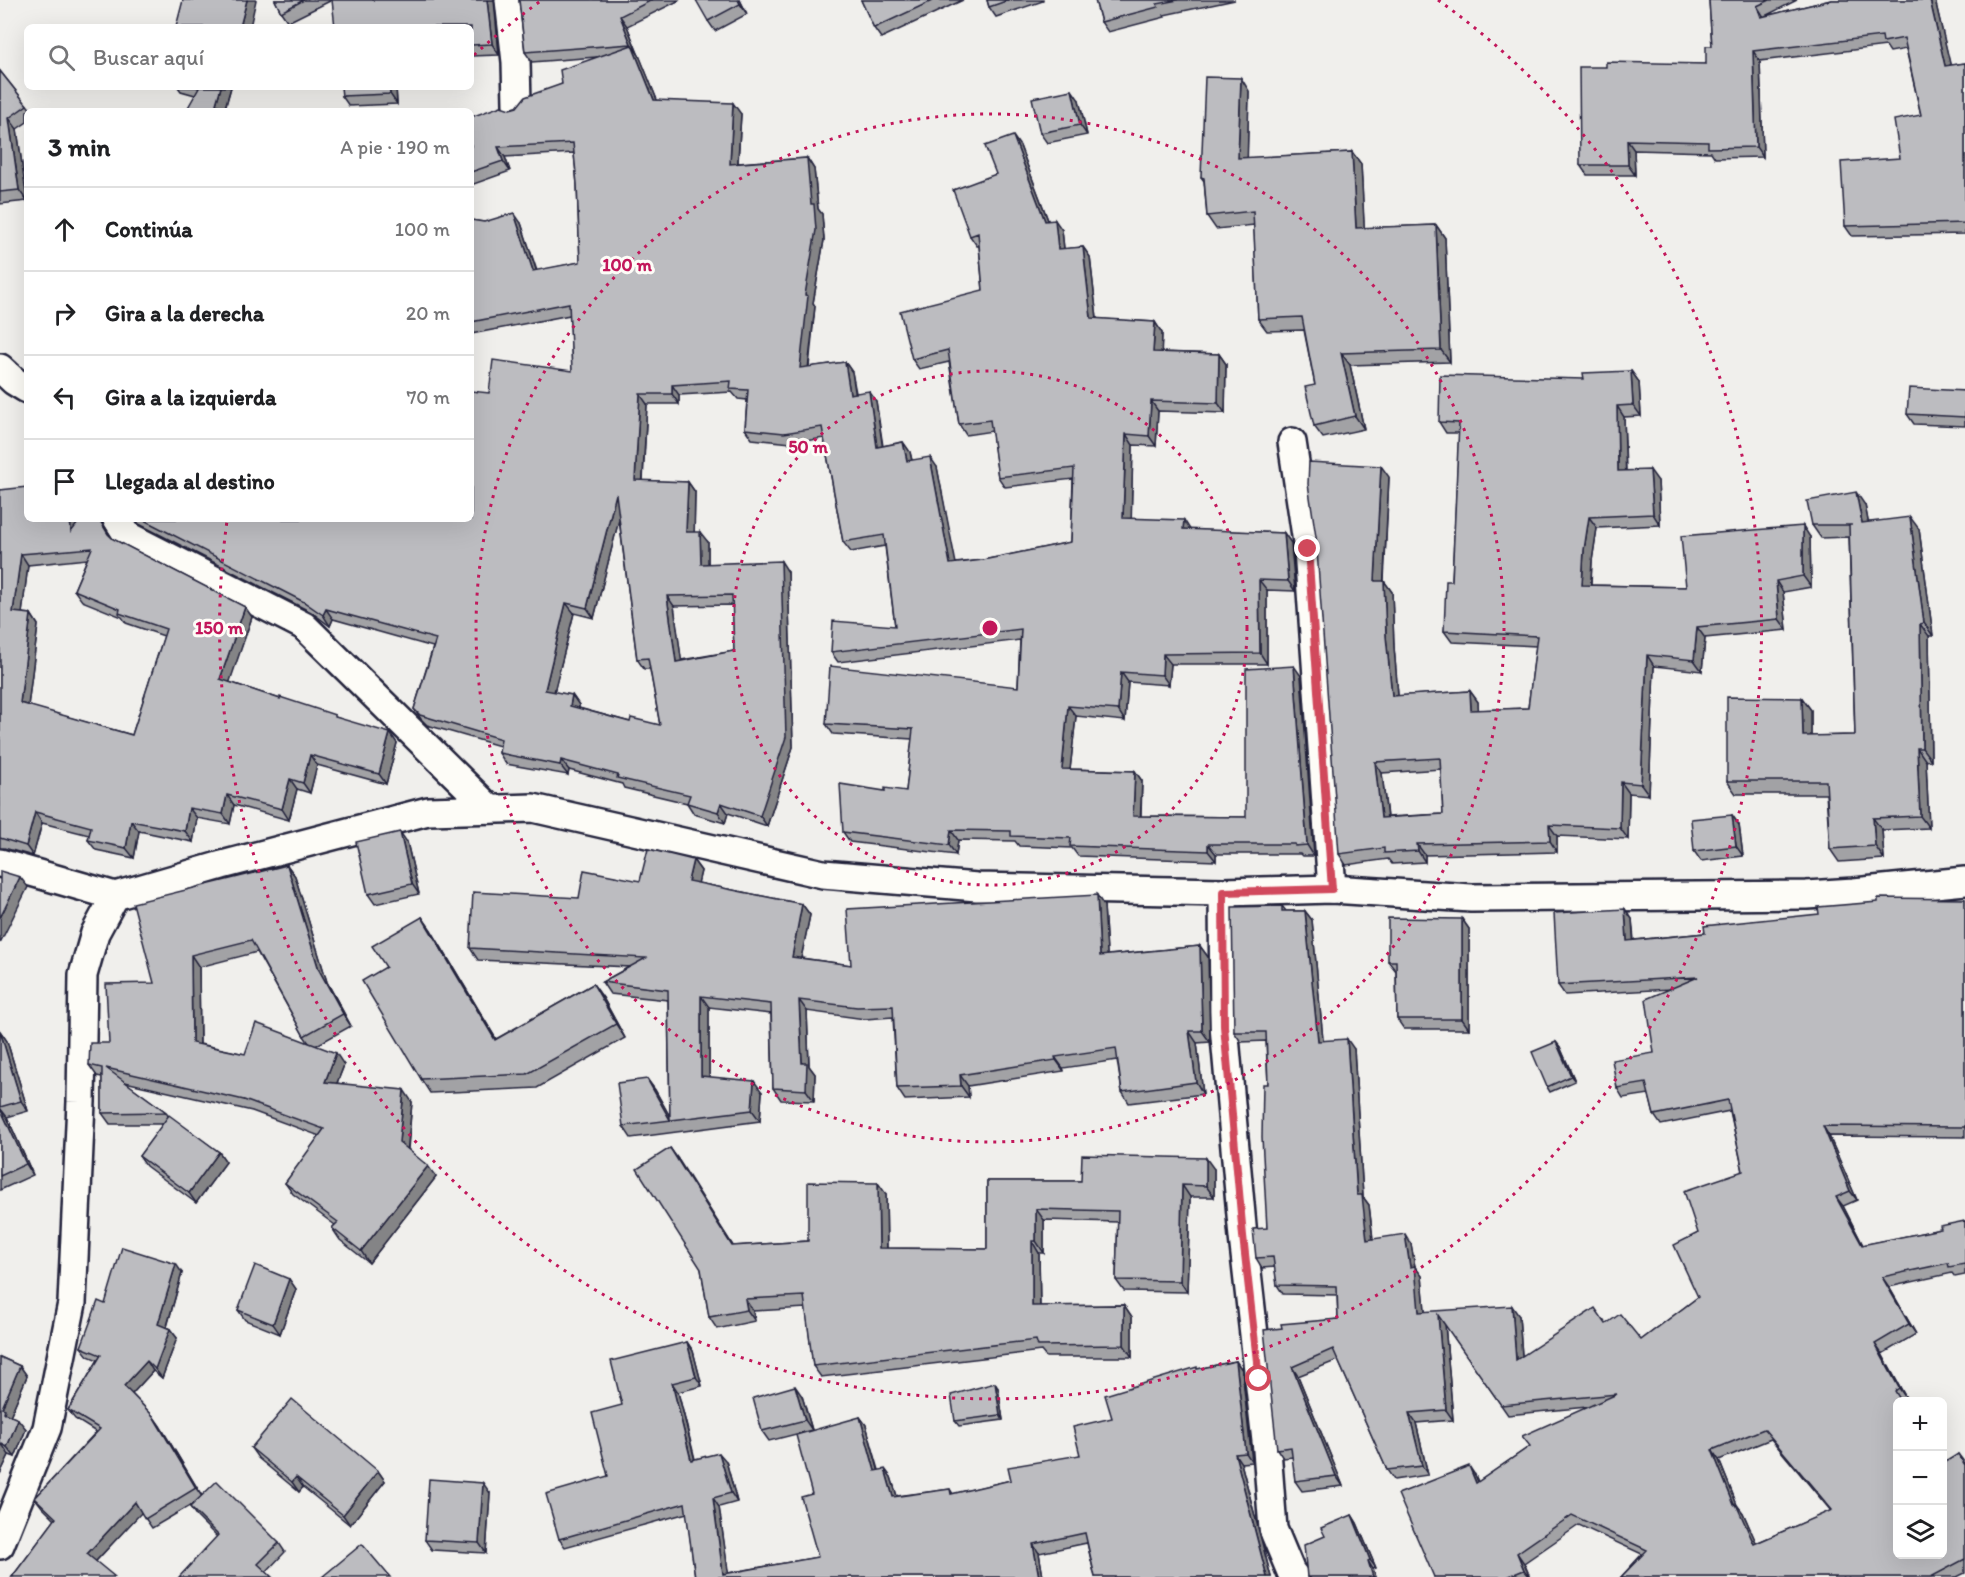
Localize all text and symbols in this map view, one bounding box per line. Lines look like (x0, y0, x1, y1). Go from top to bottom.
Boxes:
search box (24, 24, 474, 90)
icon: search (45, 41, 78, 74)
text: Buscar aquí (93, 44, 204, 71)
text: 3 min (48, 131, 110, 163)
text: A pie · 190 m (340, 135, 450, 159)
icon: ahead (48, 213, 81, 246)
text: Continúa (105, 216, 193, 243)
text: 100 m (395, 217, 450, 241)
text: 100 m (602, 254, 653, 276)
icon: right (48, 297, 81, 330)
text: Gira a la derecha (105, 300, 264, 327)
text: 20 m (406, 301, 450, 325)
icon: left (48, 381, 81, 414)
text: Gira a la izquierda (105, 384, 276, 411)
text: 70 m (406, 385, 450, 409)
text: 50 m (788, 436, 829, 458)
icon: arrive (48, 465, 81, 498)
text: Llegada al destino (105, 468, 275, 495)
route end (1294, 535, 1320, 561)
text: 150 m (195, 617, 244, 639)
centre of rings (980, 618, 1000, 638)
route start (1245, 1365, 1271, 1391)
map controls (1893, 1397, 1947, 1559)
button: + (1893, 1397, 1947, 1451)
button: − (1893, 1451, 1947, 1505)
button: layers (1893, 1505, 1947, 1559)

